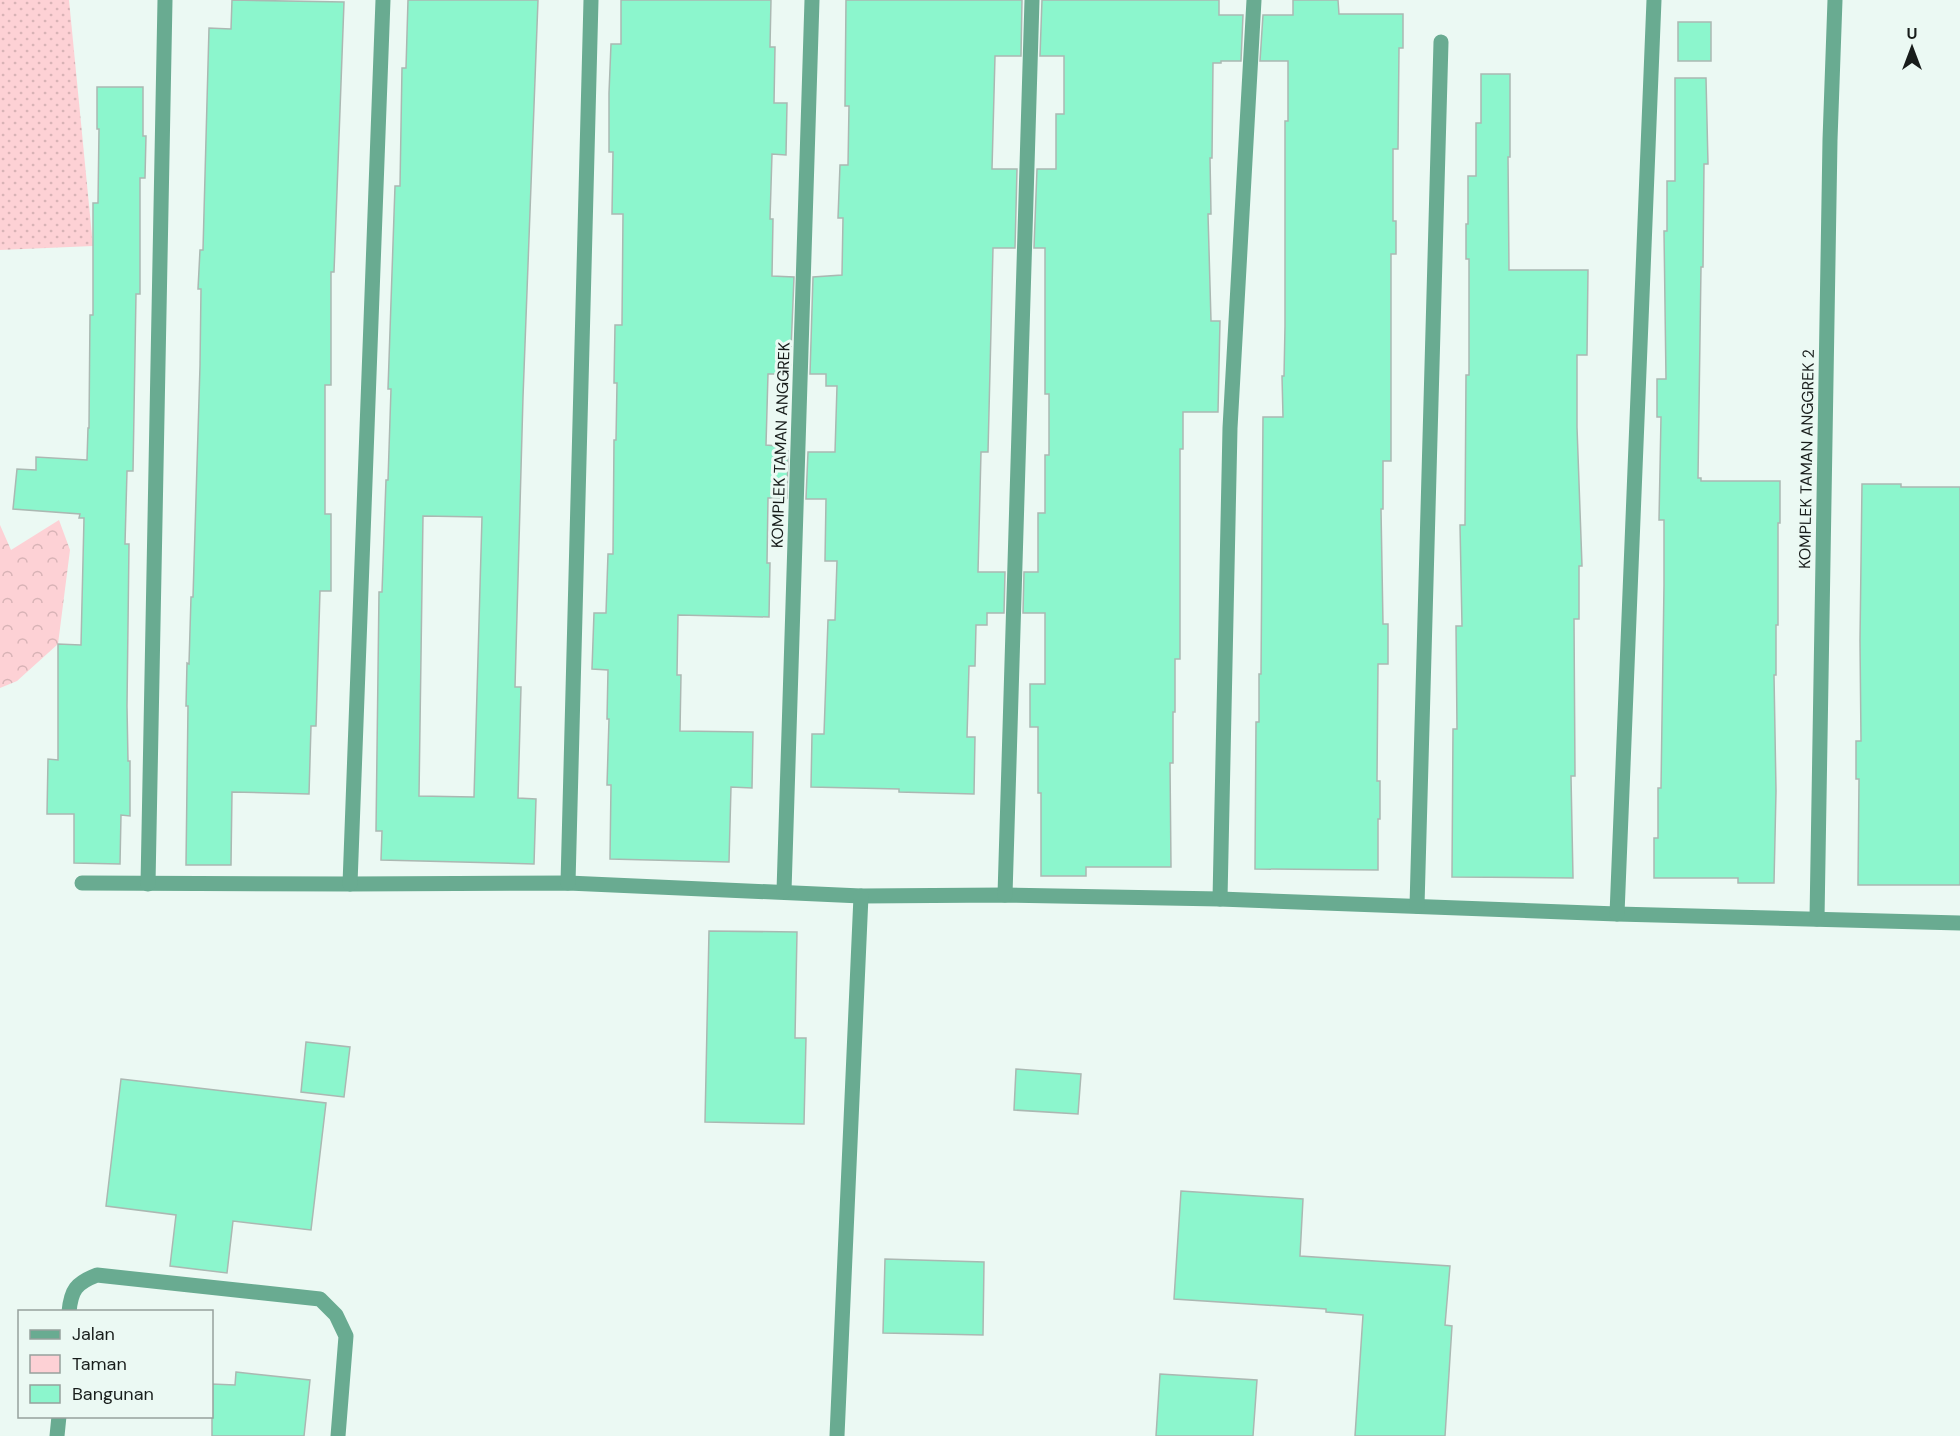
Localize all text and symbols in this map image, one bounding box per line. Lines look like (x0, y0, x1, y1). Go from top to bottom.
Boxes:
north arrow (1882, 18, 1942, 78)
text: U (1907, 23, 1917, 44)
street label: KOMPLEK TAMAN ANGGREK (766, 341, 795, 549)
street label: KOMPLEK TAMAN ANGGREK 2 (1794, 349, 1819, 569)
legend (18, 1310, 213, 1418)
text: Jalan (72, 1322, 115, 1346)
text: Taman (72, 1352, 127, 1376)
text: Bangunan (72, 1382, 154, 1406)

